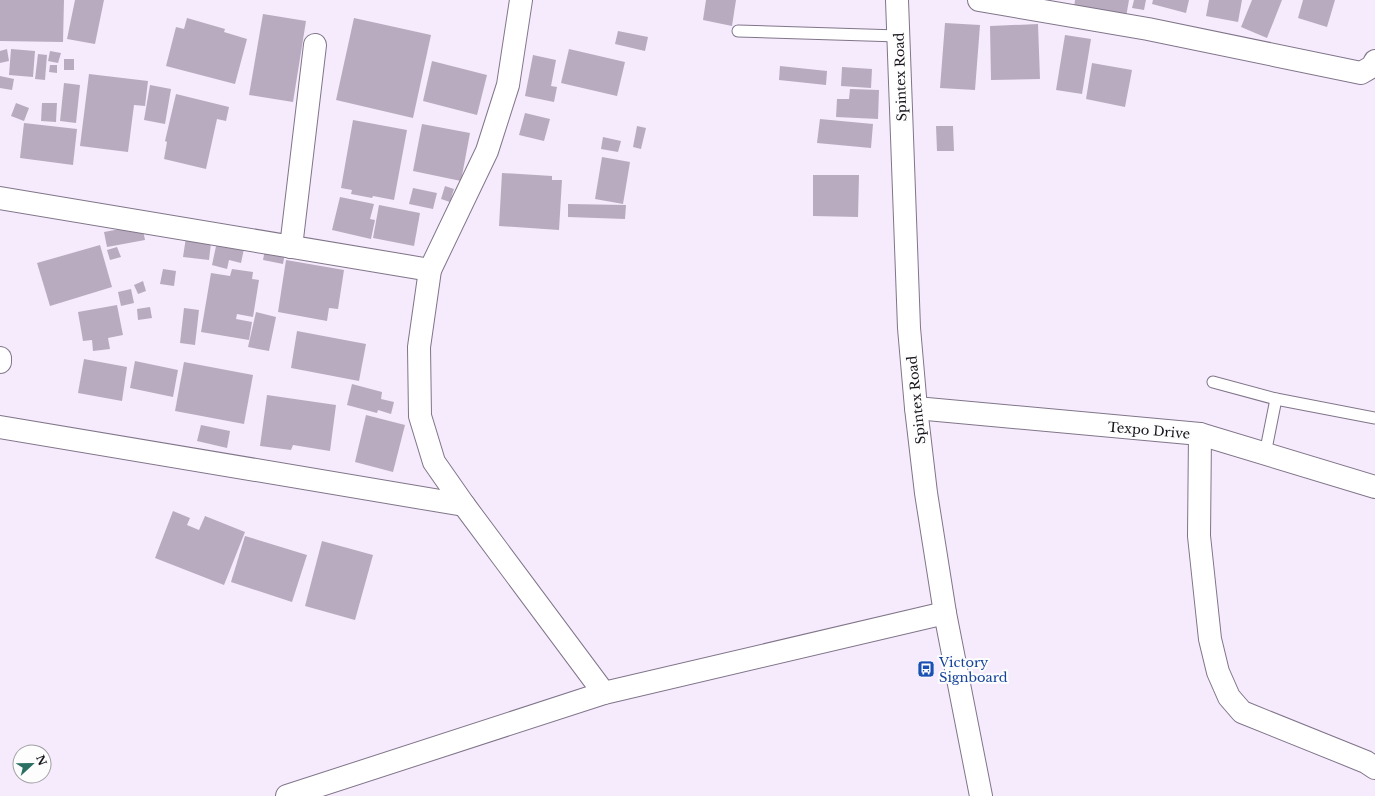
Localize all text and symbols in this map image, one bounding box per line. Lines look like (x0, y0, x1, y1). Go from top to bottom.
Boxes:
street label: Spintex Road (890, 32, 911, 122)
street label: Spintex Road (903, 355, 930, 445)
street label: Texpo Drive (1107, 418, 1191, 443)
place label: Victory Signboard (938, 654, 1008, 686)
bus stop icon: Victory Signboard (916, 659, 936, 679)
north arrow (12, 744, 52, 784)
text: N (33, 753, 50, 768)

